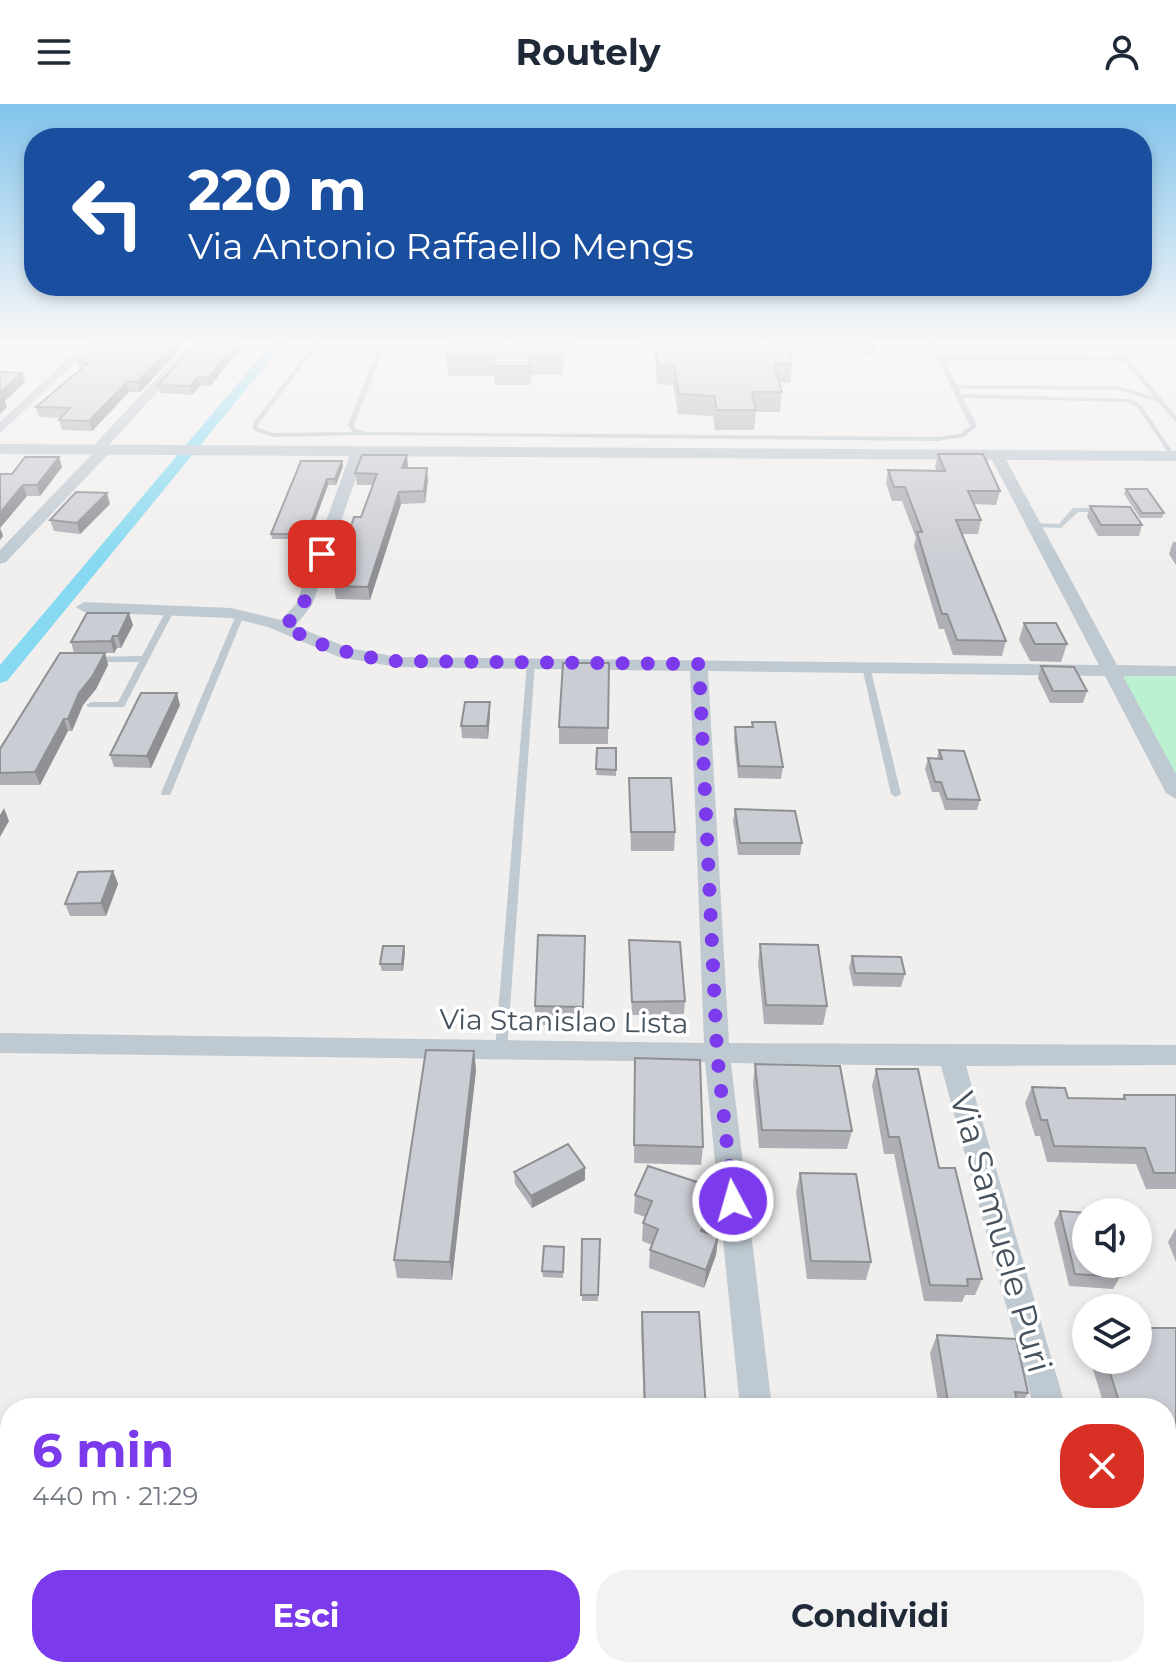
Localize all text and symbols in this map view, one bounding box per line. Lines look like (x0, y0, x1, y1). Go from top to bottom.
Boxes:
icon: menu (32, 30, 76, 74)
text: Routely (516, 30, 660, 74)
icon: person (1100, 30, 1144, 74)
text: 220 m (188, 156, 367, 224)
icon: left (56, 160, 160, 264)
text: Via Antonio Raffaello Mengs (188, 224, 694, 268)
pin (288, 520, 356, 588)
icon: arrive (300, 532, 344, 576)
street label: Via Stanislao Lista (439, 1002, 689, 1040)
street label: Via Samuele Puri (941, 1087, 1061, 1377)
position arrow (691, 1159, 775, 1243)
map controls (1072, 1198, 1152, 1374)
button: sound (1072, 1198, 1152, 1278)
button: layers (1072, 1294, 1152, 1374)
text: 6 min (32, 1421, 174, 1479)
button: close (1060, 1424, 1144, 1508)
text: 440 m · 21:29 (32, 1480, 198, 1512)
button: Esci (32, 1570, 580, 1662)
button: Condividi (596, 1570, 1144, 1662)

